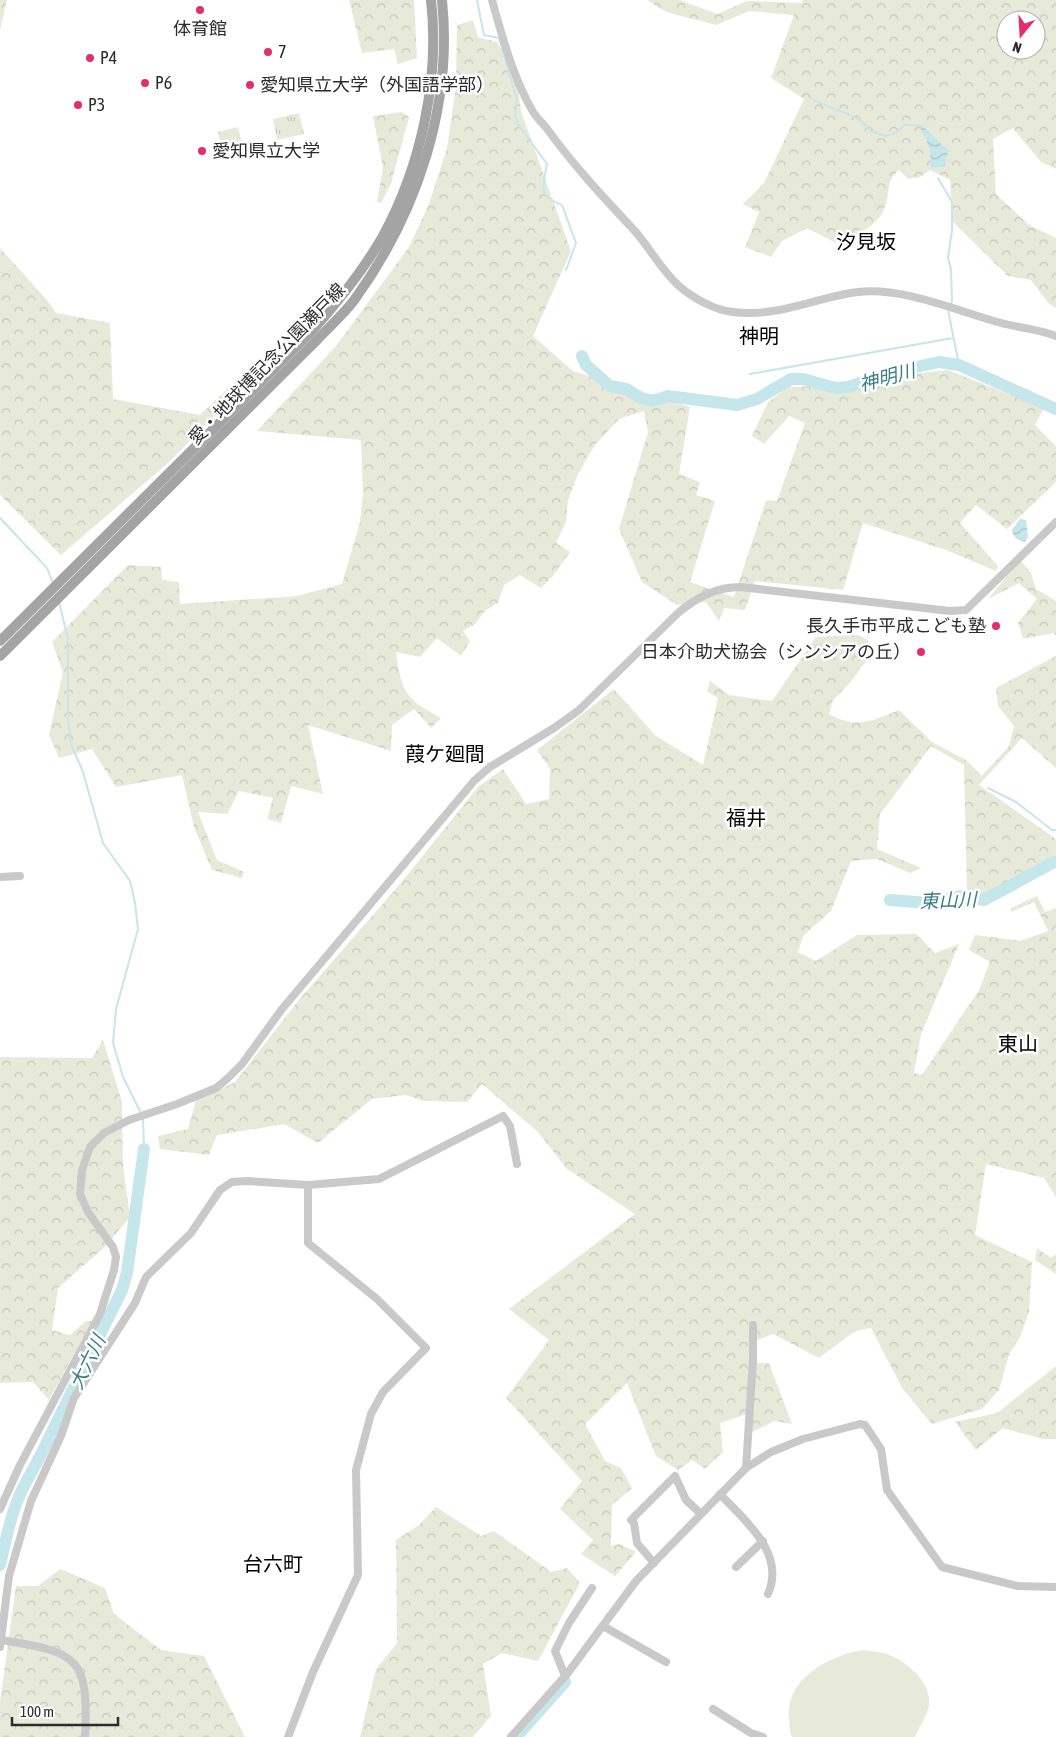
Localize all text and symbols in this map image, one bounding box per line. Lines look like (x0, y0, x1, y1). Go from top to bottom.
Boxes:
marker: 体育館 (194, 4, 206, 16)
north arrow (996, 10, 1046, 60)
place label: 体育館 (173, 18, 227, 39)
text: N (1011, 38, 1023, 56)
place label: 7 (278, 41, 286, 62)
marker: 7 (262, 46, 274, 58)
place label: P4 (100, 47, 117, 68)
marker: P4 (84, 52, 96, 64)
place label: P6 (155, 72, 172, 93)
place label: 愛知県立大学（外国語学部） (260, 74, 494, 95)
marker: P6 (139, 77, 151, 89)
marker: 愛知県立大学（外国語学部） (244, 79, 256, 91)
place label: P3 (88, 94, 105, 115)
marker: P3 (72, 99, 84, 111)
place label: 愛知県立大学 (212, 140, 320, 161)
marker: 愛知県立大学 (196, 145, 208, 157)
district label: 汐見坂 (836, 230, 896, 253)
street label: 愛・地球博記念公園瀬戸線 (184, 279, 349, 449)
district label: 神明 (739, 324, 779, 347)
water label: 神明川 (857, 358, 919, 395)
place label: 長久手市平成こども塾 (806, 615, 986, 636)
marker: 長久手市平成こども塾 (990, 620, 1002, 632)
place label: 日本介助犬協会（シンシアの丘） (641, 641, 911, 662)
marker: 日本介助犬協会（シンシアの丘） (915, 646, 927, 658)
district label: 葭ケ廻間 (405, 742, 485, 765)
district label: 福井 (726, 806, 766, 829)
water label: 東山川 (919, 888, 979, 912)
district label: 東山 (998, 1032, 1038, 1055)
water label: 大六川 (65, 1330, 110, 1392)
district label: 台六町 (243, 1552, 303, 1575)
scale bar (12, 1694, 119, 1726)
text: 100 m (20, 1703, 54, 1720)

